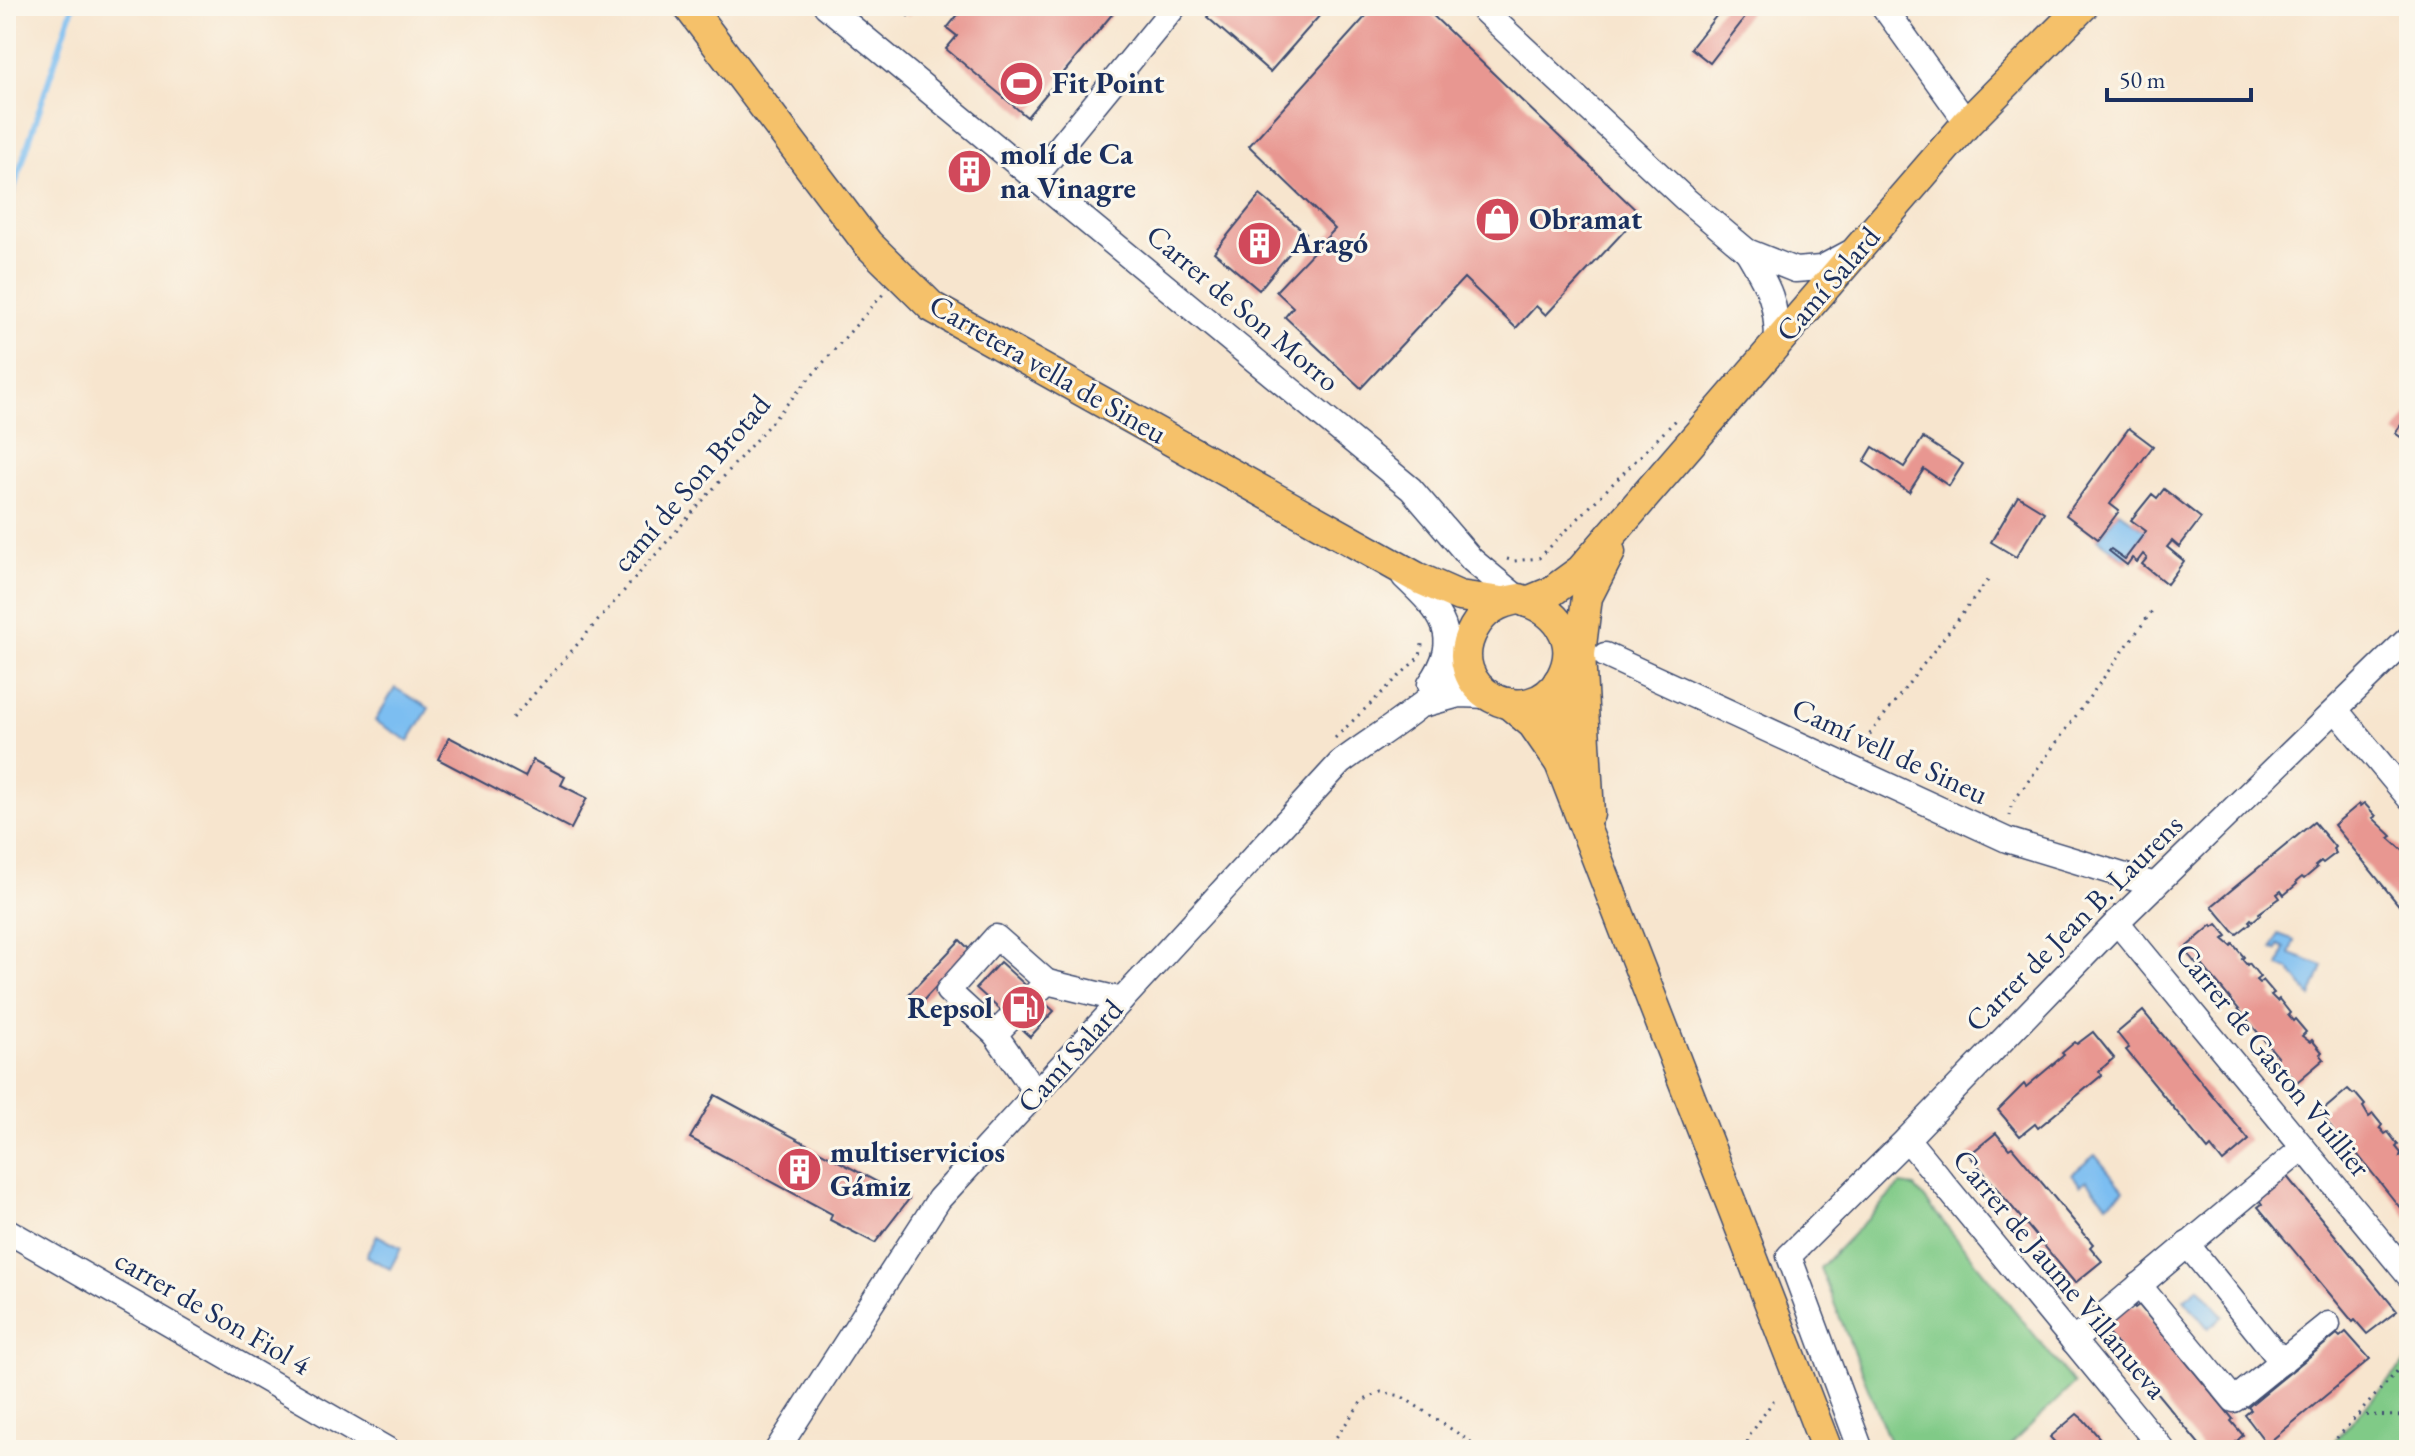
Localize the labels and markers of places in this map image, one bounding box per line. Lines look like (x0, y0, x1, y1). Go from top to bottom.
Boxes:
sports icon: Fit Point (997, 59, 1045, 107)
place label: Fit Point (1052, 63, 1165, 102)
place label: molí de Ca na Vinagre (1000, 134, 1136, 207)
building icon: molí de Ca na Vinagre (945, 147, 993, 195)
shop icon: Obramat (1474, 195, 1522, 243)
place label: Obramat (1529, 199, 1643, 238)
building icon: Aragó (1236, 219, 1284, 267)
place label: Aragó (1290, 223, 1368, 262)
fuel station icon: Repsol (1000, 984, 1048, 1032)
place label: Repsol (907, 988, 993, 1027)
place label: multiservicios Gámiz (830, 1132, 1005, 1205)
building icon: multiservicios Gámiz (775, 1145, 823, 1193)

